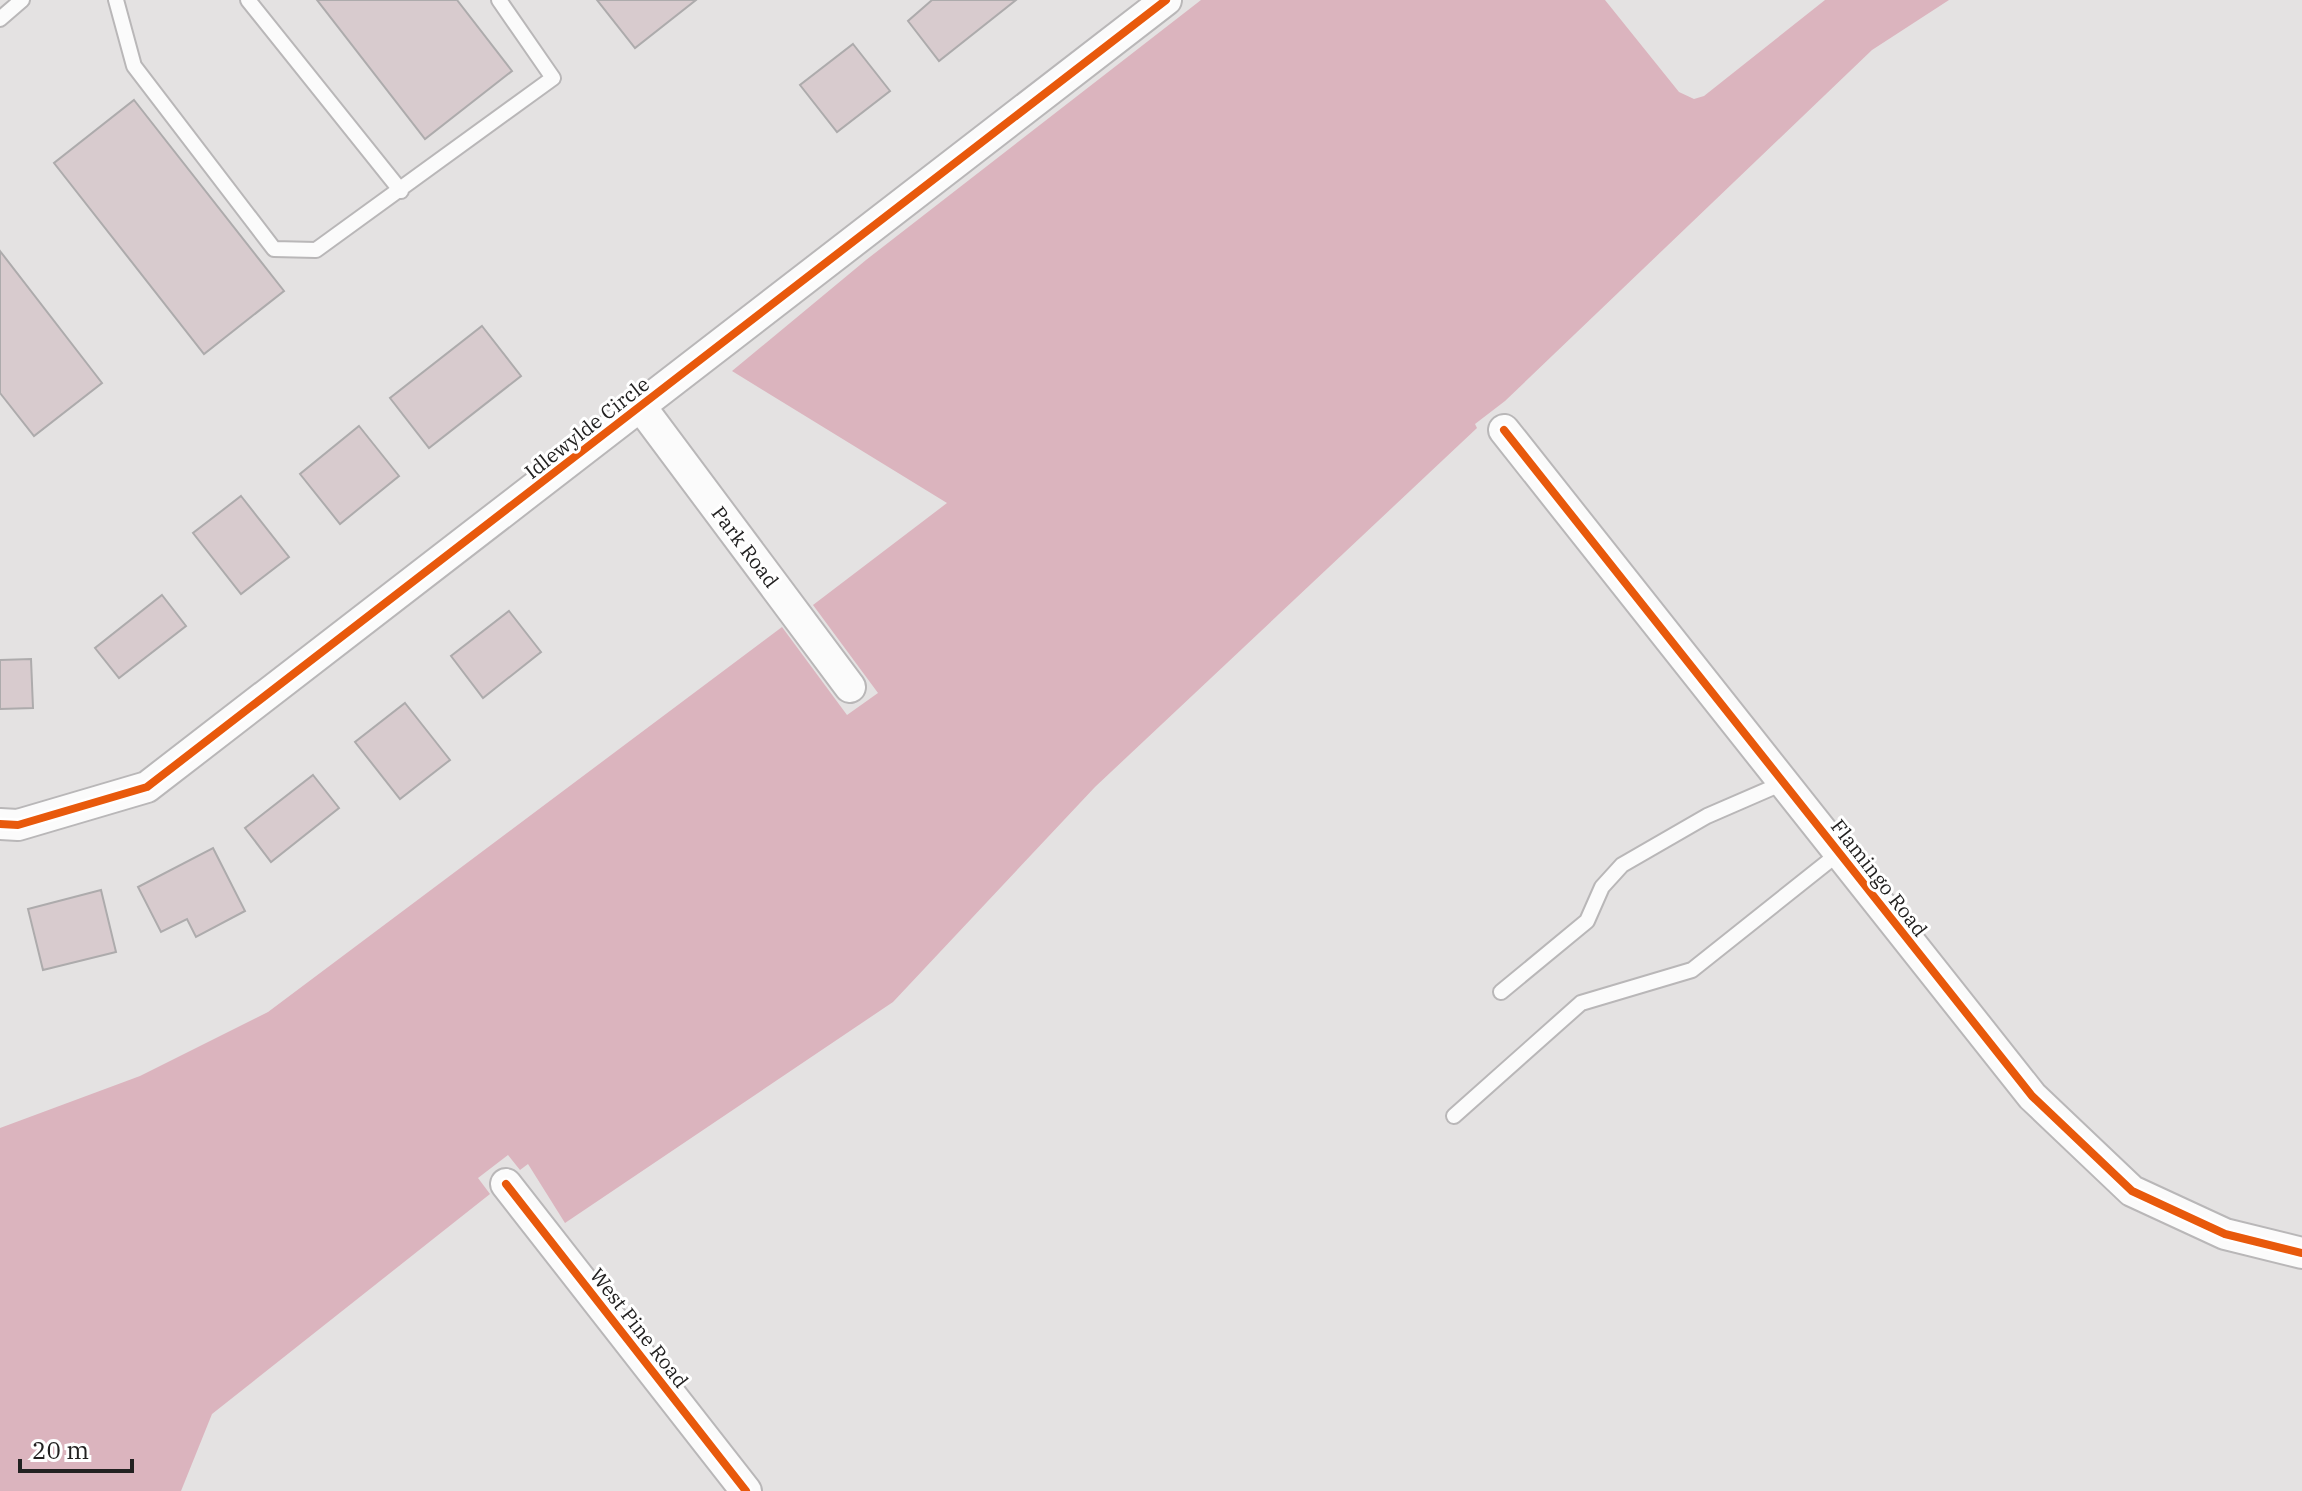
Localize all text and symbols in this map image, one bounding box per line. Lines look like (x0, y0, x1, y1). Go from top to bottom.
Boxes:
street label: Idlewylde Circle (519, 370, 655, 485)
street label: Park Road (706, 500, 785, 593)
street label: Flamingo Road (1825, 813, 1934, 942)
street label: West Pine Road (584, 1262, 695, 1393)
scale bar (20, 1423, 132, 1473)
text: 20 m (32, 1434, 89, 1466)

